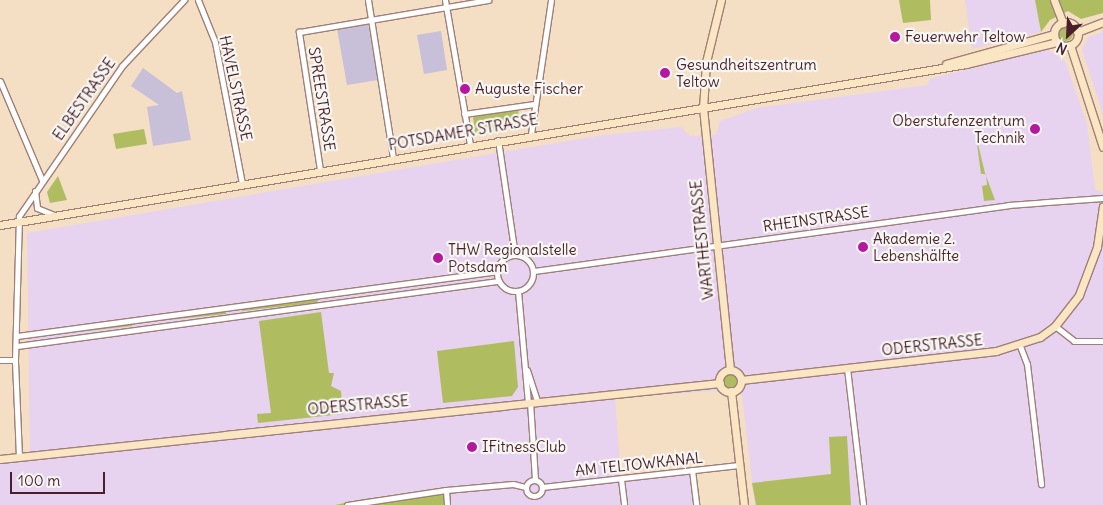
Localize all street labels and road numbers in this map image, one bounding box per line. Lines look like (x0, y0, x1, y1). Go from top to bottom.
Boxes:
street label: HAVELSTRASSE (216, 34, 256, 142)
street label: SPREESTRASSE (305, 46, 339, 152)
street label: ELBESTRASSE (49, 54, 119, 144)
street label: POTSDAMER STRASSE (387, 110, 539, 154)
street label: WARTHESTRASSE (687, 179, 717, 301)
street label: RHEINSTRASSE (762, 203, 870, 235)
street label: ODERSTRASSE (881, 331, 983, 359)
street label: ODERSTRASSE (307, 392, 409, 418)
street label: AM TELTOWKANAL (574, 448, 704, 480)

